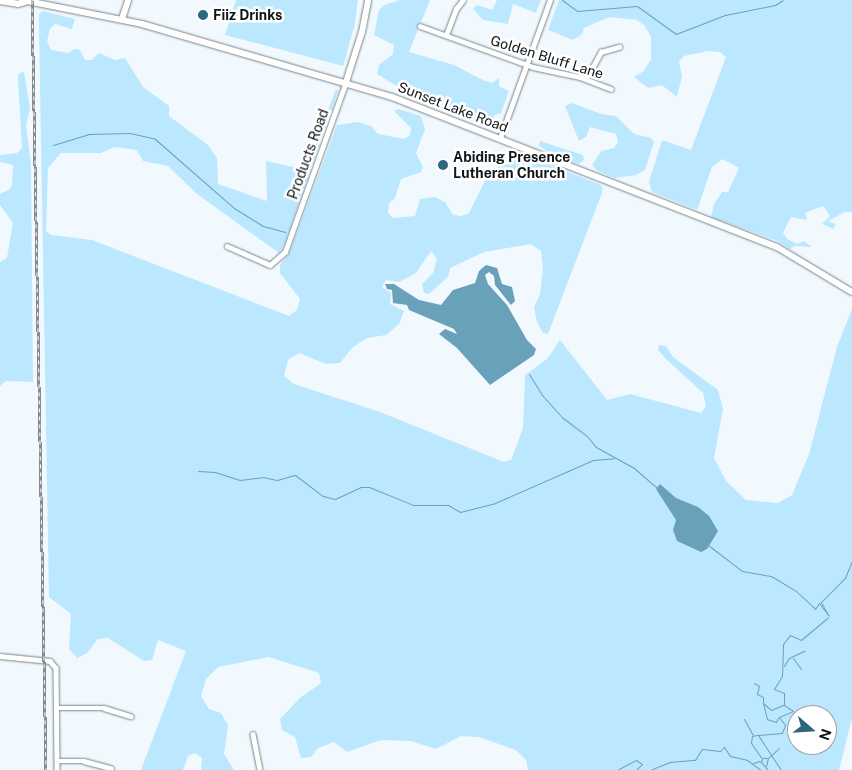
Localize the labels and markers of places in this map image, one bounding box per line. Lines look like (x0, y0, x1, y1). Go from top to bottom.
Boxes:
place label: Fiiz Drinks (213, 7, 282, 23)
marker: Fiiz Drinks (197, 9, 209, 21)
place label: Abiding Presence Lutheran Church (453, 149, 570, 182)
marker: Abiding Presence Lutheran Church (437, 159, 449, 171)

